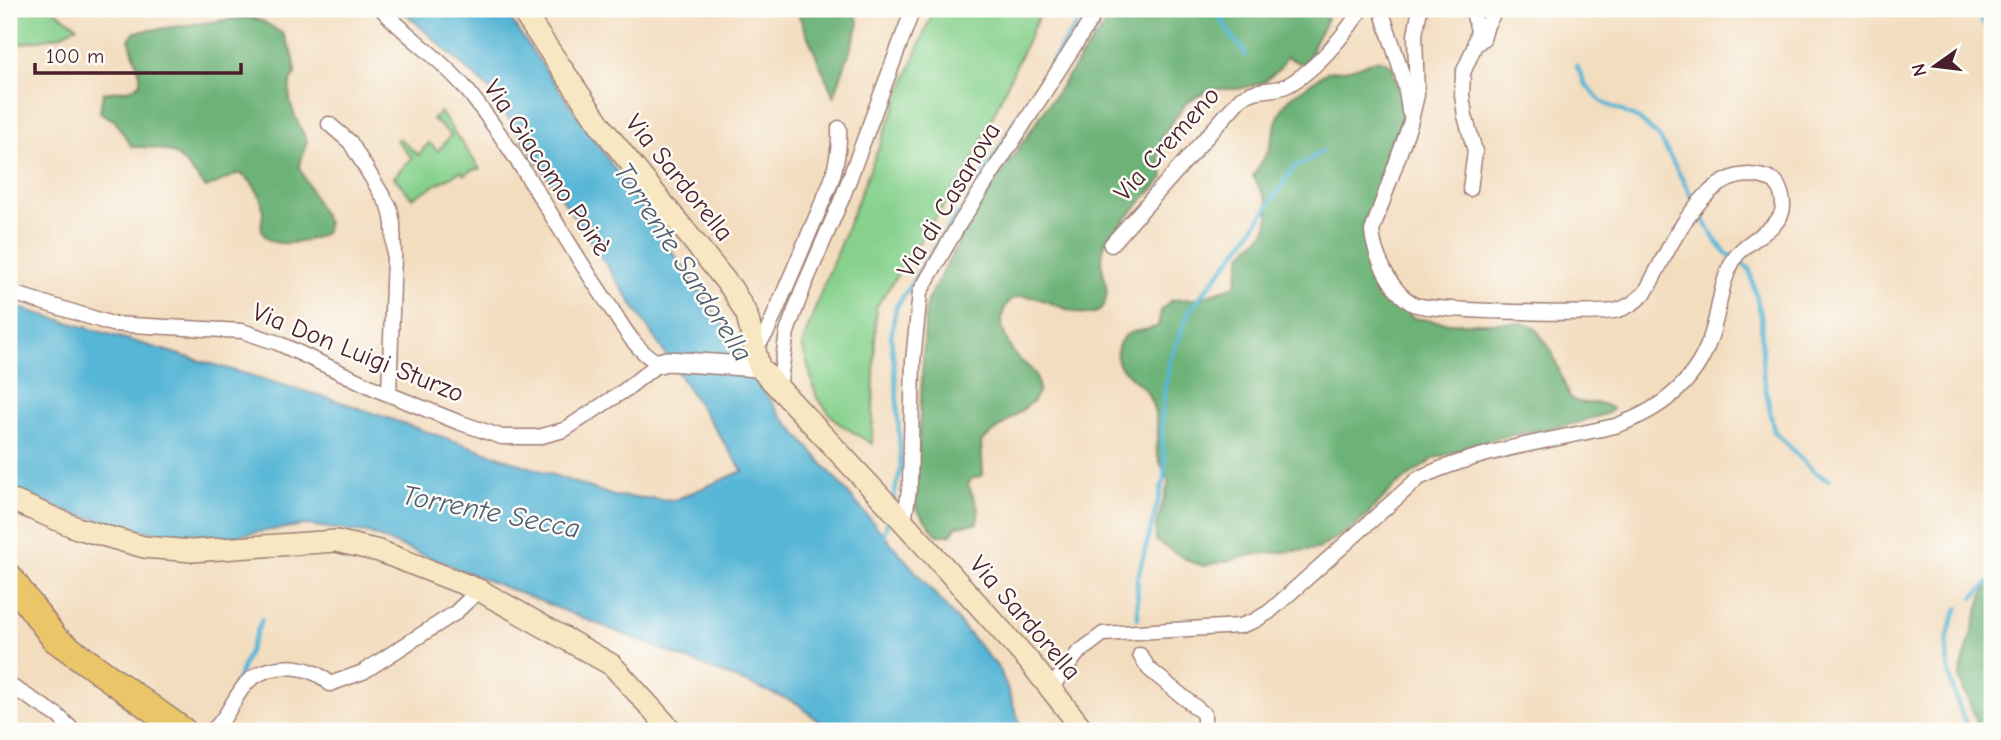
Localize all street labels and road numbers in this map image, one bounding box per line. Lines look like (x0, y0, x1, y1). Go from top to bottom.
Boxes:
street label: Via Giacomo Poirè (477, 74, 617, 262)
street label: Via Cremeno (1108, 81, 1226, 207)
street label: Via Sardorella (619, 109, 739, 247)
street label: Via di Casanova (891, 117, 1007, 283)
street label: Via Don Luigi Sturzo (248, 297, 468, 409)
street label: Via Sardorella (963, 550, 1087, 686)

